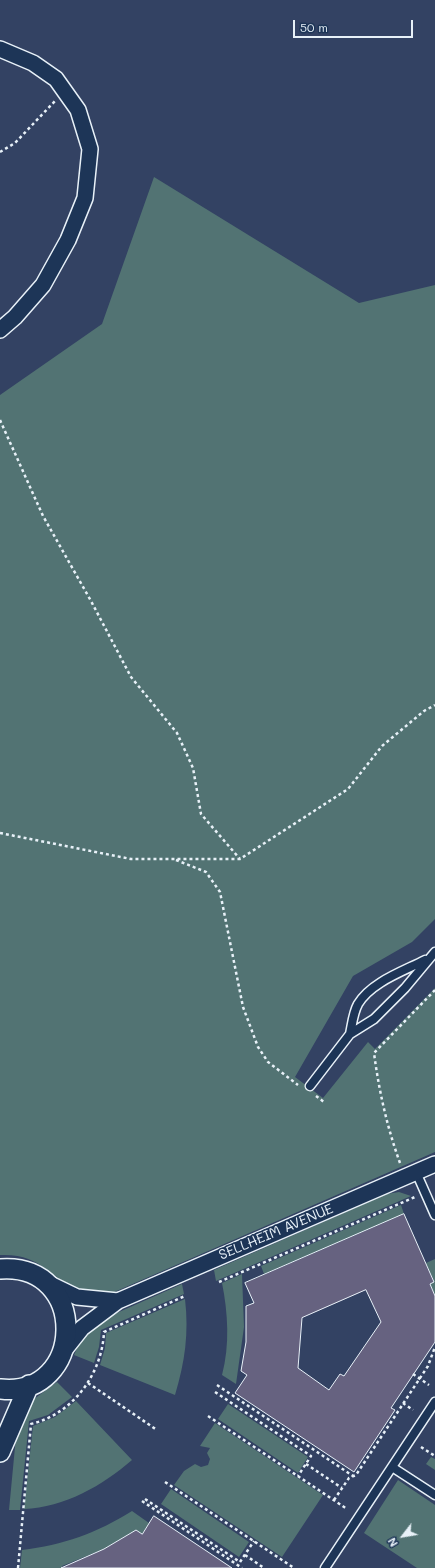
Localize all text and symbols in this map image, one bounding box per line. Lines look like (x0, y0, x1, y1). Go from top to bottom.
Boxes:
scale bar (295, 12, 415, 38)
text: 50 m (300, 19, 328, 35)
street label: SELLHEIM AVENUE (216, 1200, 336, 1264)
north arrow (383, 1516, 423, 1556)
text: N (384, 1535, 401, 1550)

